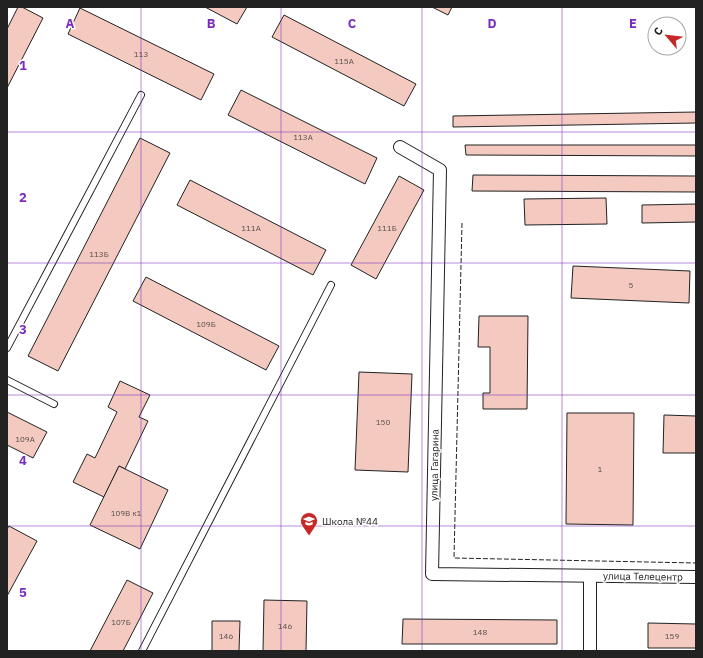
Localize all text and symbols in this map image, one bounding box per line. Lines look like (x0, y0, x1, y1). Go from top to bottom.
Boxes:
text: A (66, 15, 75, 32)
text: B (207, 15, 216, 32)
text: C (348, 15, 357, 32)
text: D (487, 15, 497, 32)
text: E (629, 15, 637, 32)
north arrow (647, 16, 687, 56)
text: С (650, 25, 666, 38)
house number: 113 (134, 49, 148, 59)
house number: 115А (334, 56, 354, 66)
text: 1 (19, 57, 27, 74)
house number: 113А (293, 132, 313, 142)
text: 2 (19, 189, 27, 206)
house number: 111А (241, 223, 261, 233)
house number: 111Б (377, 223, 397, 233)
house number: 113Б (89, 249, 109, 259)
house number: 5 (629, 280, 634, 290)
house number: 109Б (196, 319, 216, 329)
text: 3 (19, 321, 27, 338)
house number: 150 (376, 417, 390, 427)
street label: улица Гагарина (427, 428, 442, 501)
house number: 109А (15, 434, 35, 444)
text: 4 (19, 452, 27, 469)
house number: 1 (598, 464, 603, 474)
house number: 109В к1 (111, 508, 142, 518)
school or university icon: Школа №44 (299, 511, 319, 536)
place label: Школа №44 (322, 515, 378, 528)
street label: улица Телецентр (603, 569, 683, 584)
text: 5 (19, 584, 27, 601)
house number: 107Б (111, 617, 131, 627)
house number: 146 (278, 621, 292, 631)
house number: 148 (473, 627, 487, 637)
house number: 146 (219, 631, 233, 641)
house number: 159 (665, 631, 679, 641)

